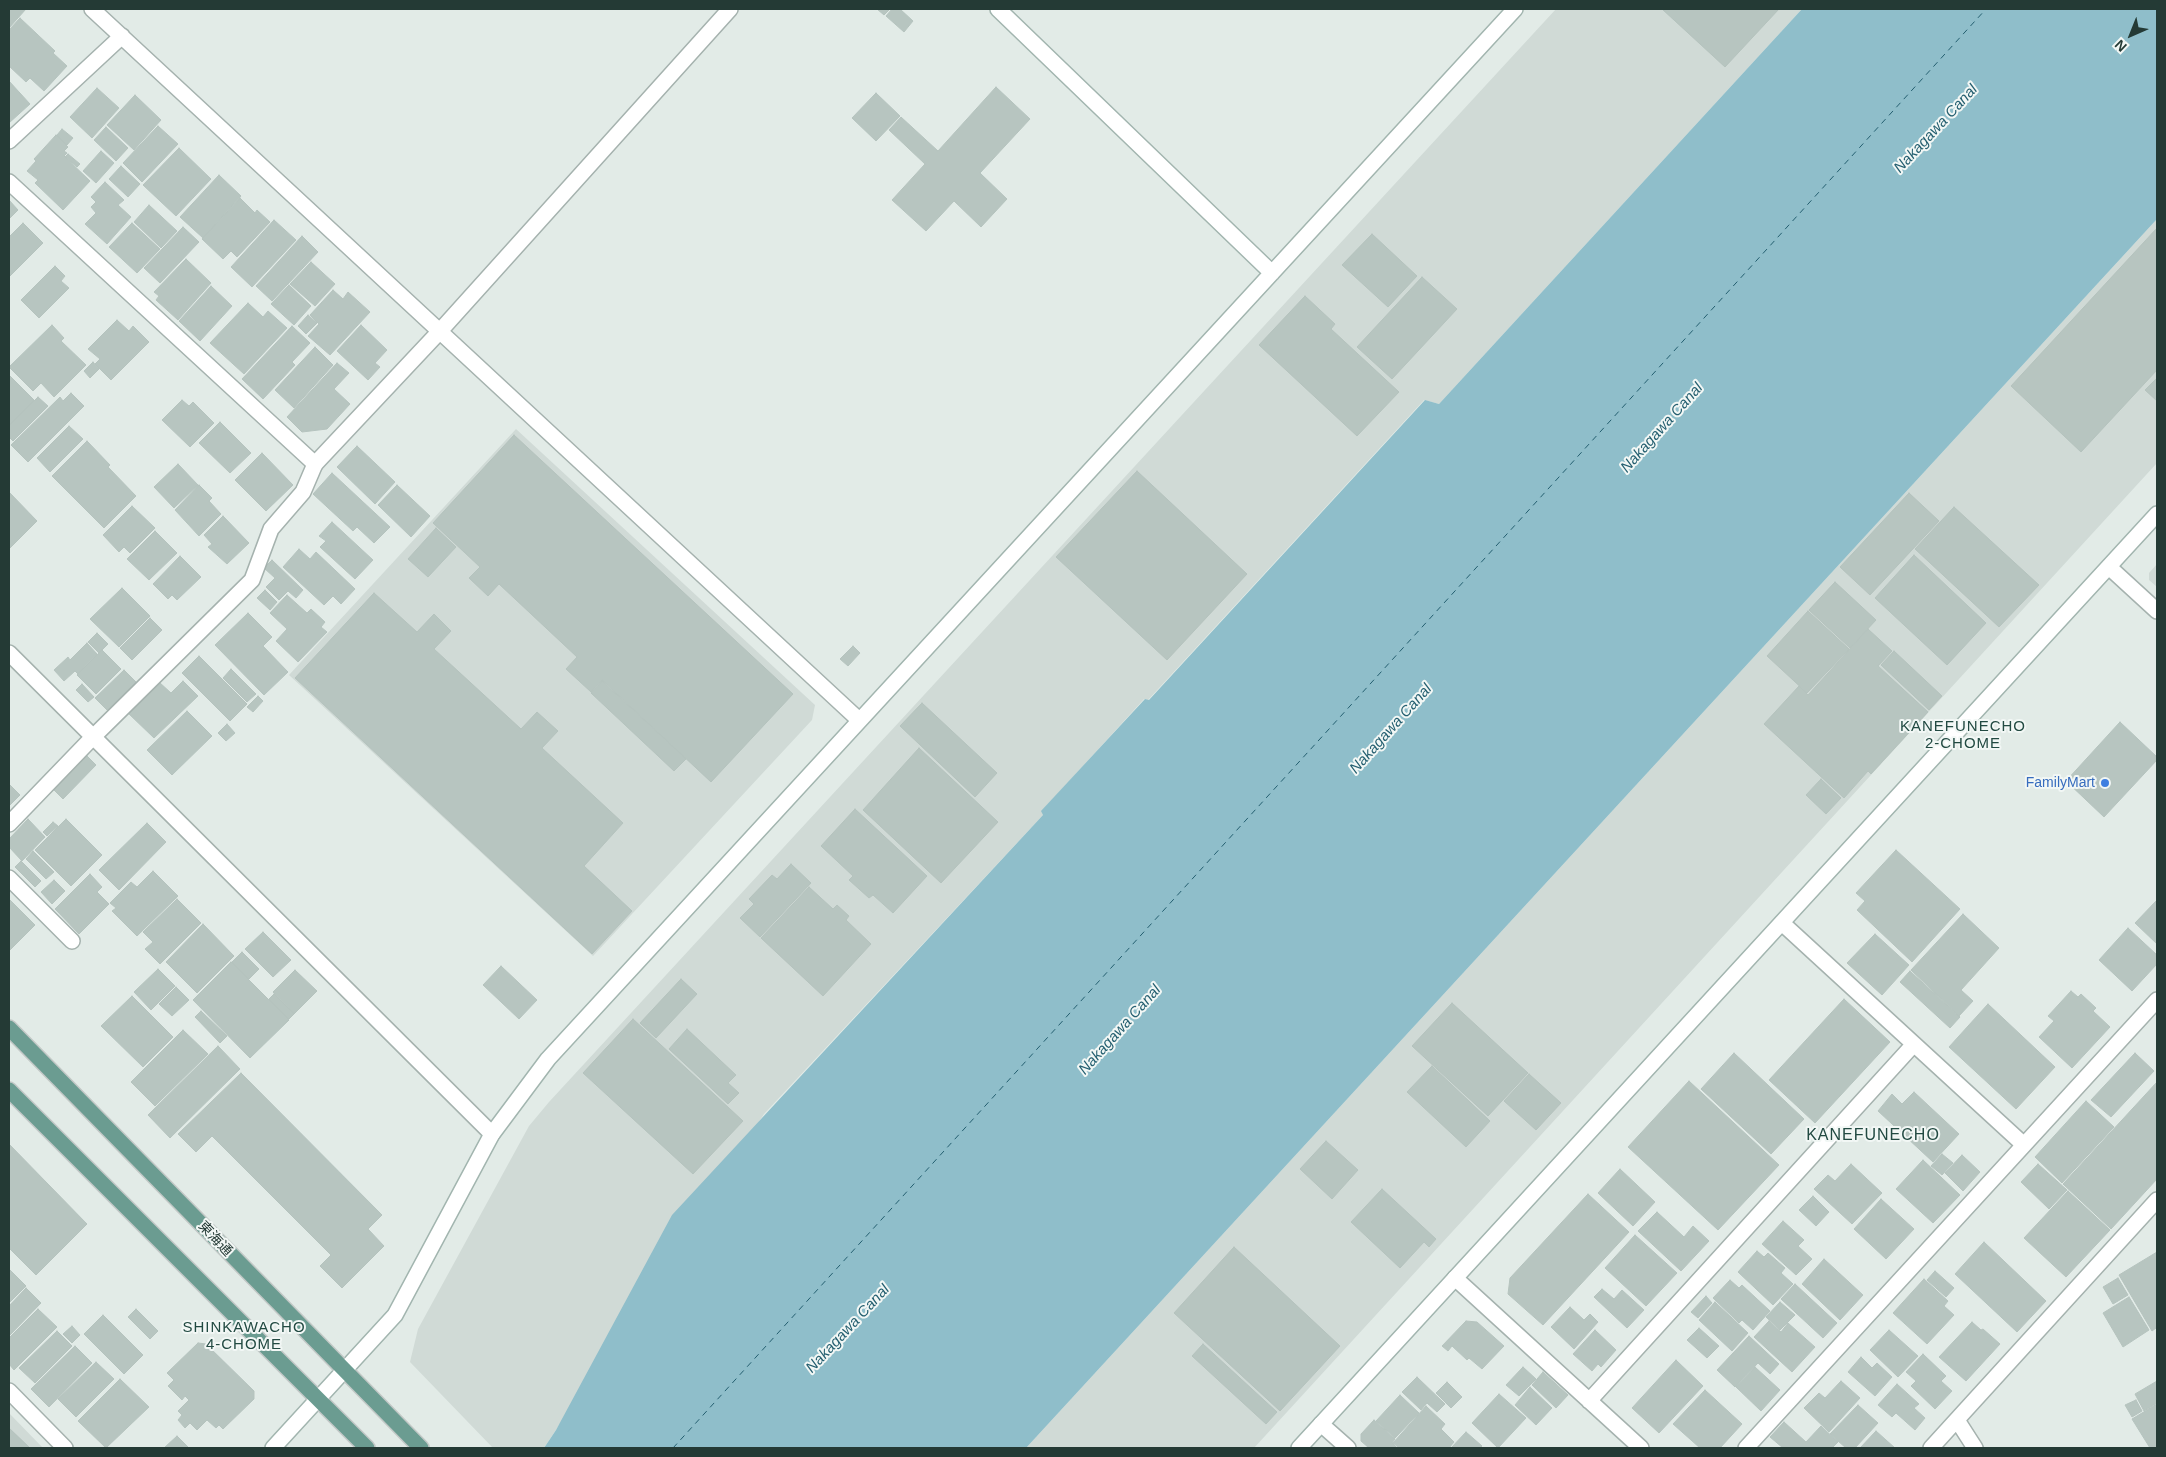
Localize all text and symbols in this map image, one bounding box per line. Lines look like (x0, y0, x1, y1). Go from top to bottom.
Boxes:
north arrow (2106, 10, 2156, 60)
text: N (2111, 37, 2130, 55)
water label: Nakagawa Canal (1890, 81, 1982, 177)
water label: Nakagawa Canal (1617, 380, 1707, 476)
water label: Nakagawa Canal (1346, 681, 1436, 777)
district label: KANEFUNECHO 2-CHOME (1899, 718, 2027, 753)
place label: FamilyMart (2026, 775, 2095, 791)
marker: FamilyMart (2099, 777, 2111, 789)
water label: Nakagawa Canal (1075, 982, 1165, 1078)
district label: KANEFUNECHO (1805, 1126, 1941, 1146)
street label: 東海通 (194, 1218, 236, 1260)
water label: Nakagawa Canal (802, 1281, 894, 1377)
district label: SHINKAWACHO 4-CHOME (181, 1319, 307, 1354)

